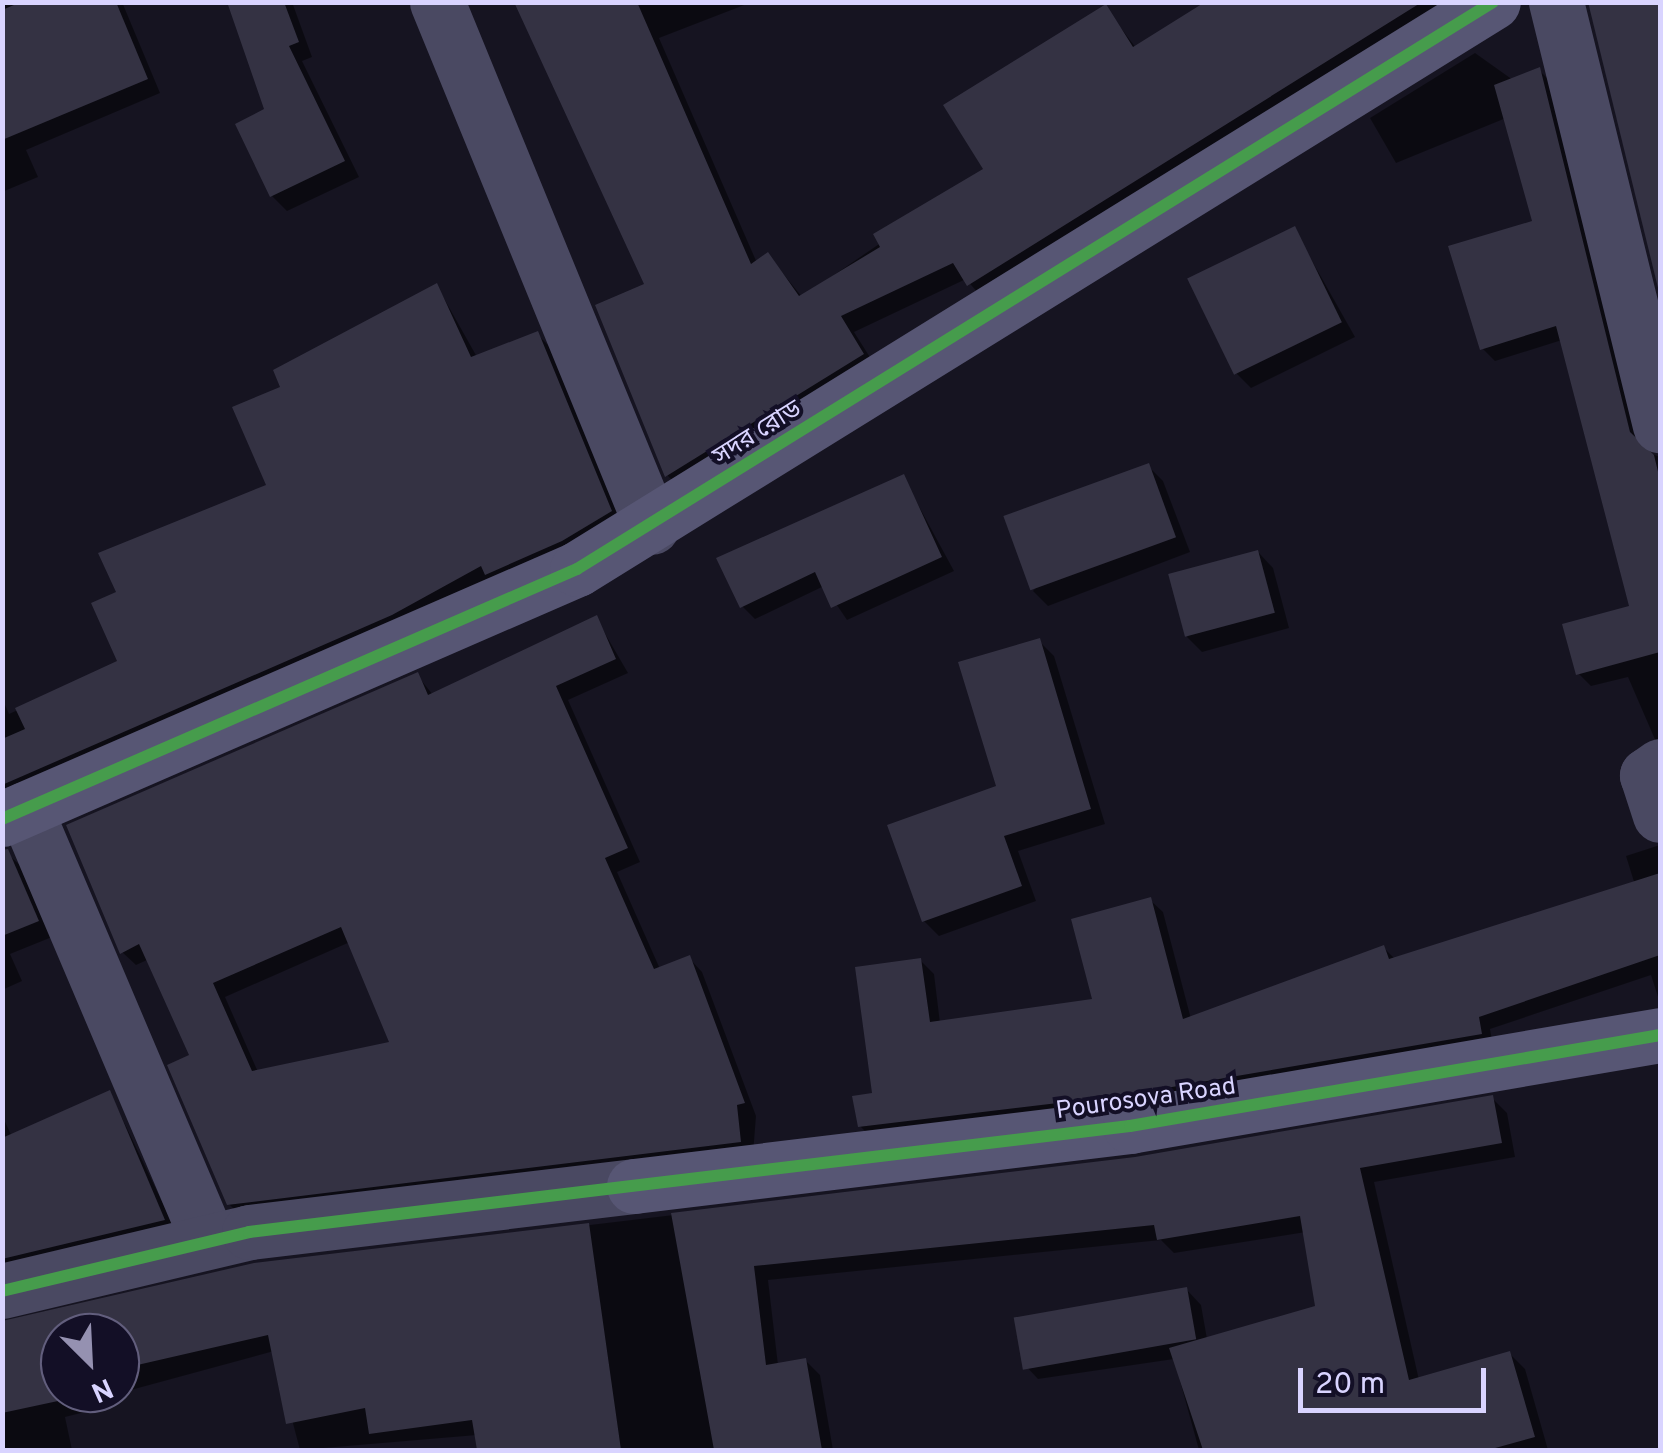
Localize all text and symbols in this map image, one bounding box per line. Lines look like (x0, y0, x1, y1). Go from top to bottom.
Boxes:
street label: সদর রোড (708, 395, 808, 473)
street label: Pourosova Road (1054, 1073, 1238, 1127)
north arrow (40, 1313, 140, 1413)
scale bar (1303, 1348, 1490, 1410)
text: 20 m (1315, 1367, 1385, 1404)
text: N (85, 1368, 118, 1409)

